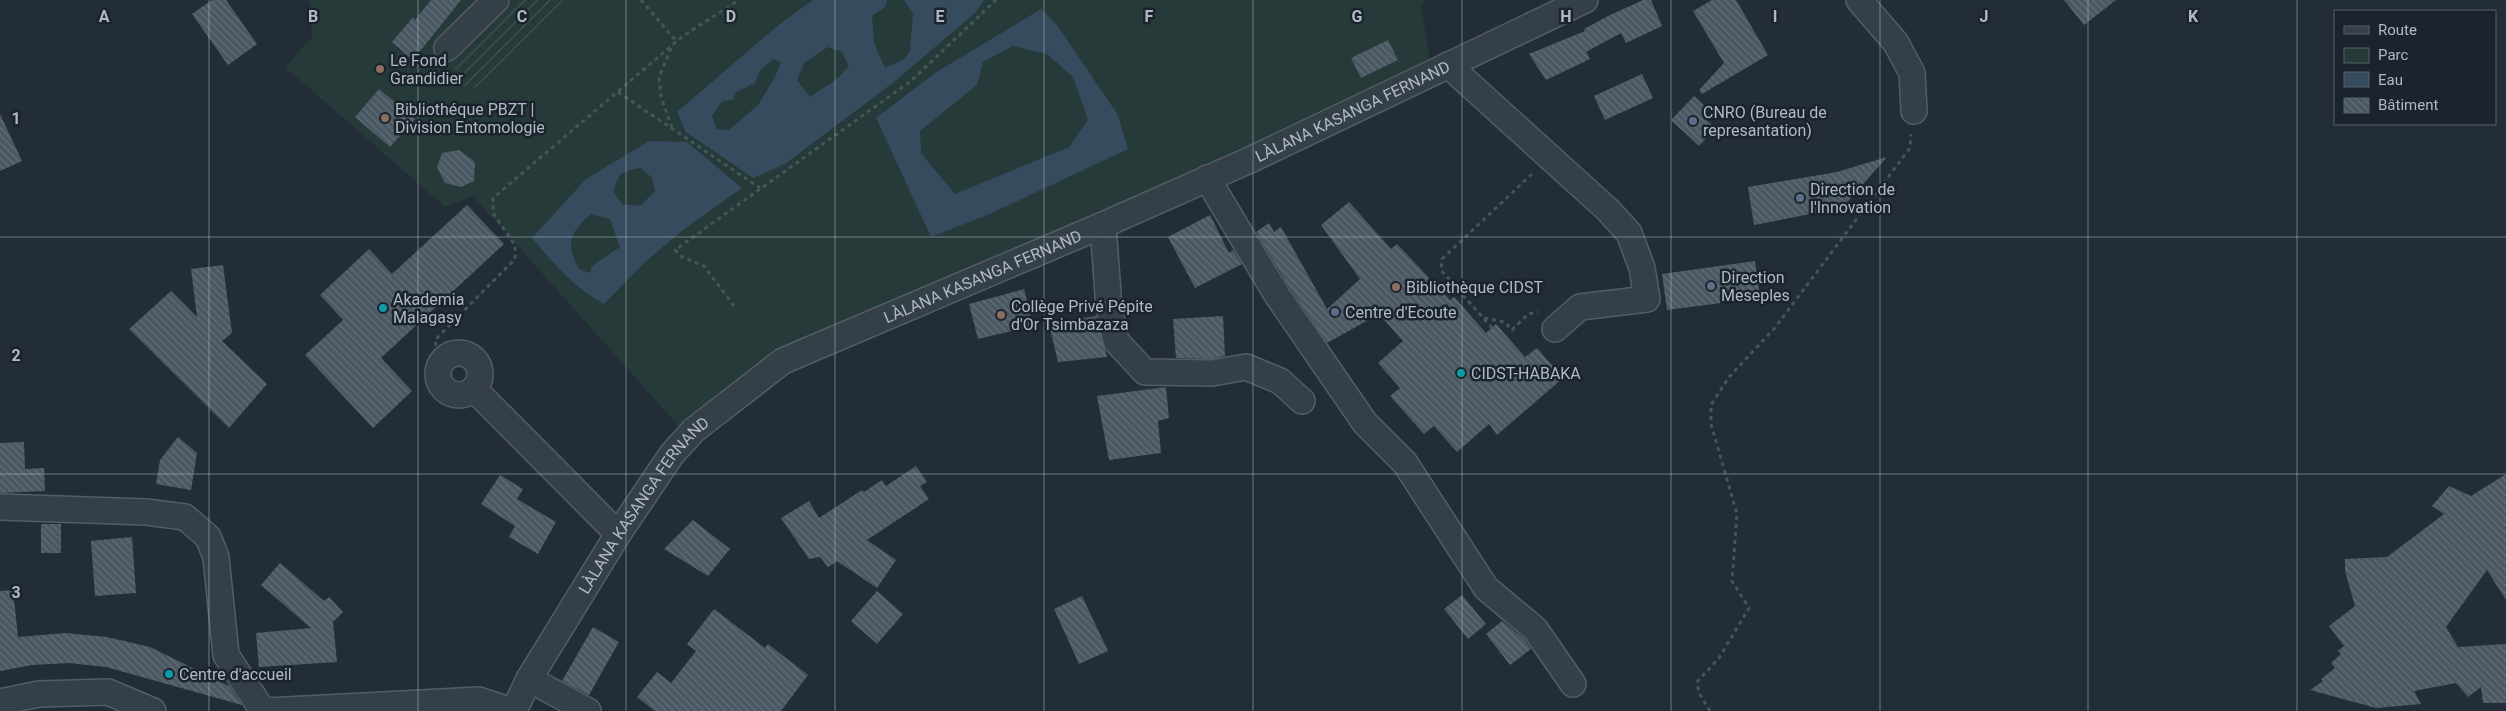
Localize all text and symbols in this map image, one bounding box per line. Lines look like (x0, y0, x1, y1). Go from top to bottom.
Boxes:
text: A (99, 7, 110, 26)
text: B (308, 7, 318, 26)
text: C (517, 7, 527, 26)
text: D (726, 7, 736, 26)
text: E (936, 7, 945, 26)
text: F (1145, 7, 1154, 26)
text: G (1352, 7, 1363, 26)
text: H (1560, 7, 1572, 26)
text: I (1773, 7, 1777, 26)
text: J (1980, 7, 1988, 26)
text: K (2188, 7, 2199, 26)
legend (2334, 10, 2496, 125)
text: Route (2378, 21, 2417, 39)
text: Parc (2378, 46, 2408, 64)
place label: Le Fond Grandidier (390, 51, 464, 88)
street label: LÀLANA KASANGA FERNAND (1252, 57, 1453, 166)
marker: Le Fond Grandidier (374, 63, 386, 75)
text: Eau (2378, 71, 2403, 89)
text: Bâtiment (2378, 96, 2438, 114)
place label: Bibliothéque PBZT | Division Entomologie (395, 100, 545, 137)
place label: CNRO (Bureau de represantation) (1703, 103, 1827, 140)
text: 1 (11, 109, 21, 128)
marker: Bibliothéque PBZT | Division Entomologie (379, 112, 391, 124)
marker: CNRO (Bureau de represantation) (1687, 115, 1699, 127)
place label: Direction de l'Innovation (1810, 180, 1895, 217)
marker: Direction de l'Innovation (1794, 192, 1806, 204)
street label: LÀLANA KASANGA FERNAND (881, 226, 1085, 327)
place label: Direction Meseples (1721, 268, 1790, 305)
place label: Bibliothèque CIDST (1406, 278, 1543, 297)
marker: Direction Meseples (1705, 280, 1717, 292)
marker: Bibliothèque CIDST (1390, 281, 1402, 293)
place label: Akademia Malagasy (393, 290, 464, 327)
place label: Collège Privé Pépite d'Or Tsimbazaza (1011, 297, 1153, 334)
marker: Akademia Malagasy (377, 302, 389, 314)
place label: Centre d'Ecoute (1345, 303, 1457, 322)
marker: Centre d'Ecoute (1329, 306, 1341, 318)
marker: Collège Privé Pépite d'Or Tsimbazaza (995, 309, 1007, 321)
text: 2 (11, 346, 21, 365)
place label: CIDST-HABAKA (1471, 364, 1581, 383)
marker: CIDST-HABAKA (1455, 367, 1467, 379)
street label: LÀLANA KASANGA FERNAND (575, 413, 713, 597)
text: 3 (11, 583, 21, 602)
place label: Centre d'accueil (179, 665, 292, 684)
marker: Centre d'accueil (163, 668, 175, 680)

